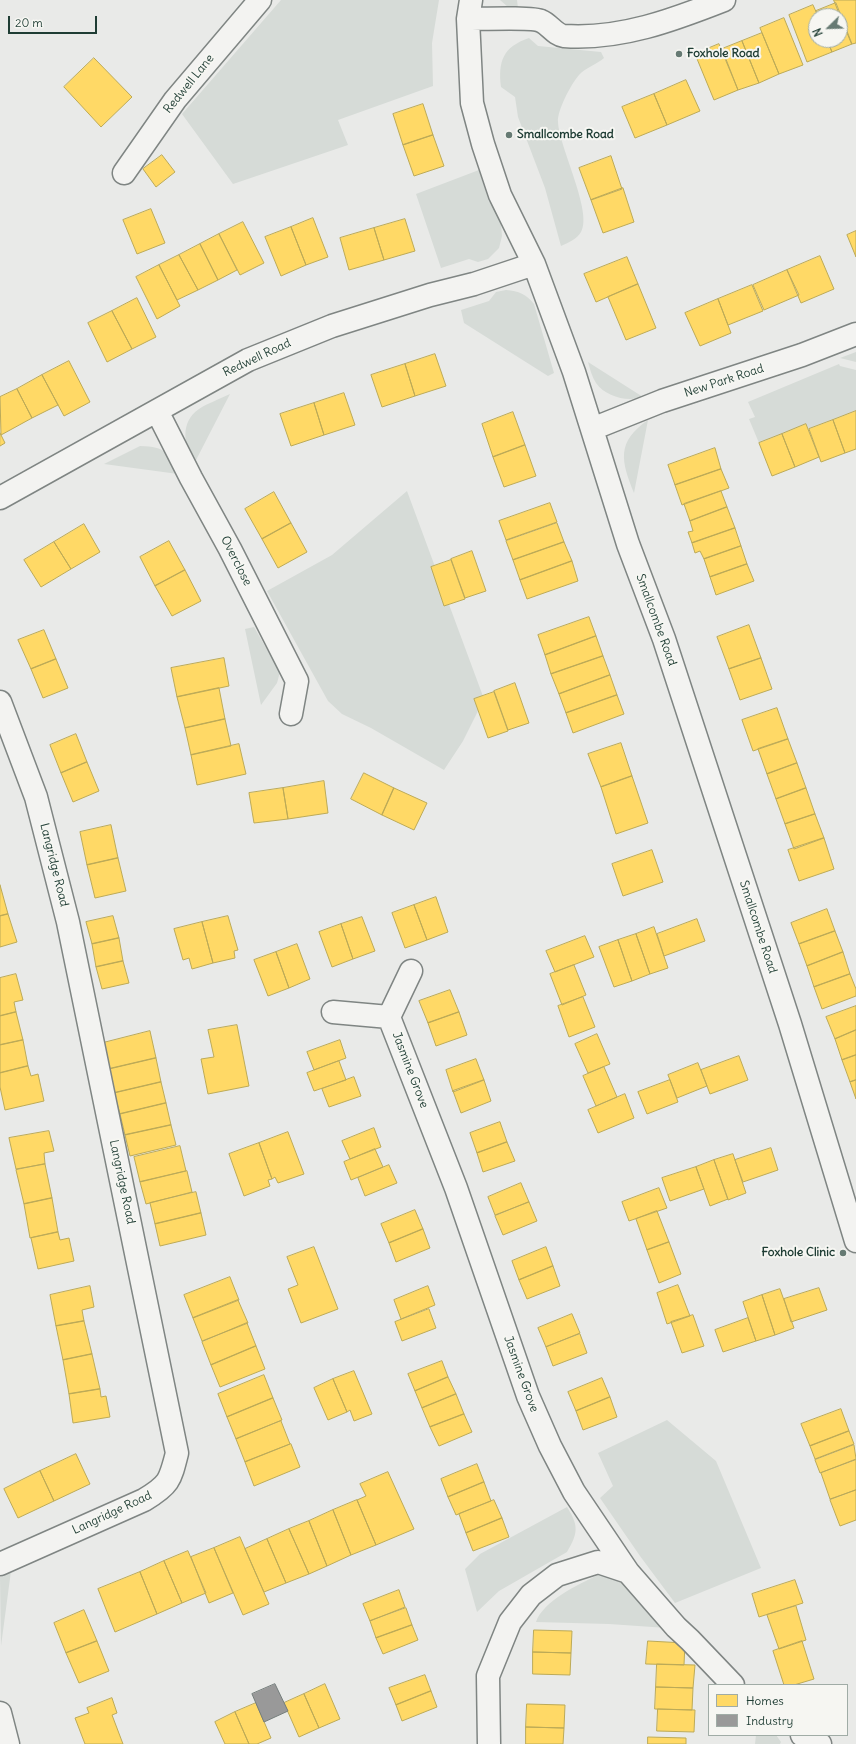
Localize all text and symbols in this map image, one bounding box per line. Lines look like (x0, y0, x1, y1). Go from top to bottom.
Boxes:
scale bar (10, 8, 99, 34)
north arrow (808, 8, 848, 48)
text: 20 m (15, 15, 43, 30)
text: N (810, 26, 826, 39)
place label: Foxhole Road (687, 47, 760, 61)
marker: Foxhole Road (674, 49, 684, 59)
street label: Redwell Lane (161, 52, 217, 116)
place label: Smallcombe Road (517, 128, 614, 142)
marker: Smallcombe Road (504, 130, 514, 140)
street label: Redwell Road (221, 336, 293, 380)
street label: New Park Road (682, 361, 766, 401)
street label: Overclose (217, 534, 255, 588)
street label: Smallcombe Road (633, 572, 679, 668)
street label: Langridge Road (37, 822, 71, 908)
street label: Smallcombe Road (736, 879, 780, 975)
street label: Jasmine Grove (389, 1030, 431, 1110)
street label: Langridge Road (106, 1139, 138, 1225)
place label: Foxhole Clinic (762, 1246, 835, 1260)
marker: Foxhole Clinic (838, 1248, 848, 1258)
street label: Jasmine Grove (500, 1334, 542, 1414)
street label: Langridge Road (70, 1488, 154, 1538)
legend (708, 1684, 848, 1736)
text: Homes (746, 1693, 784, 1708)
text: Industry (746, 1713, 793, 1728)

